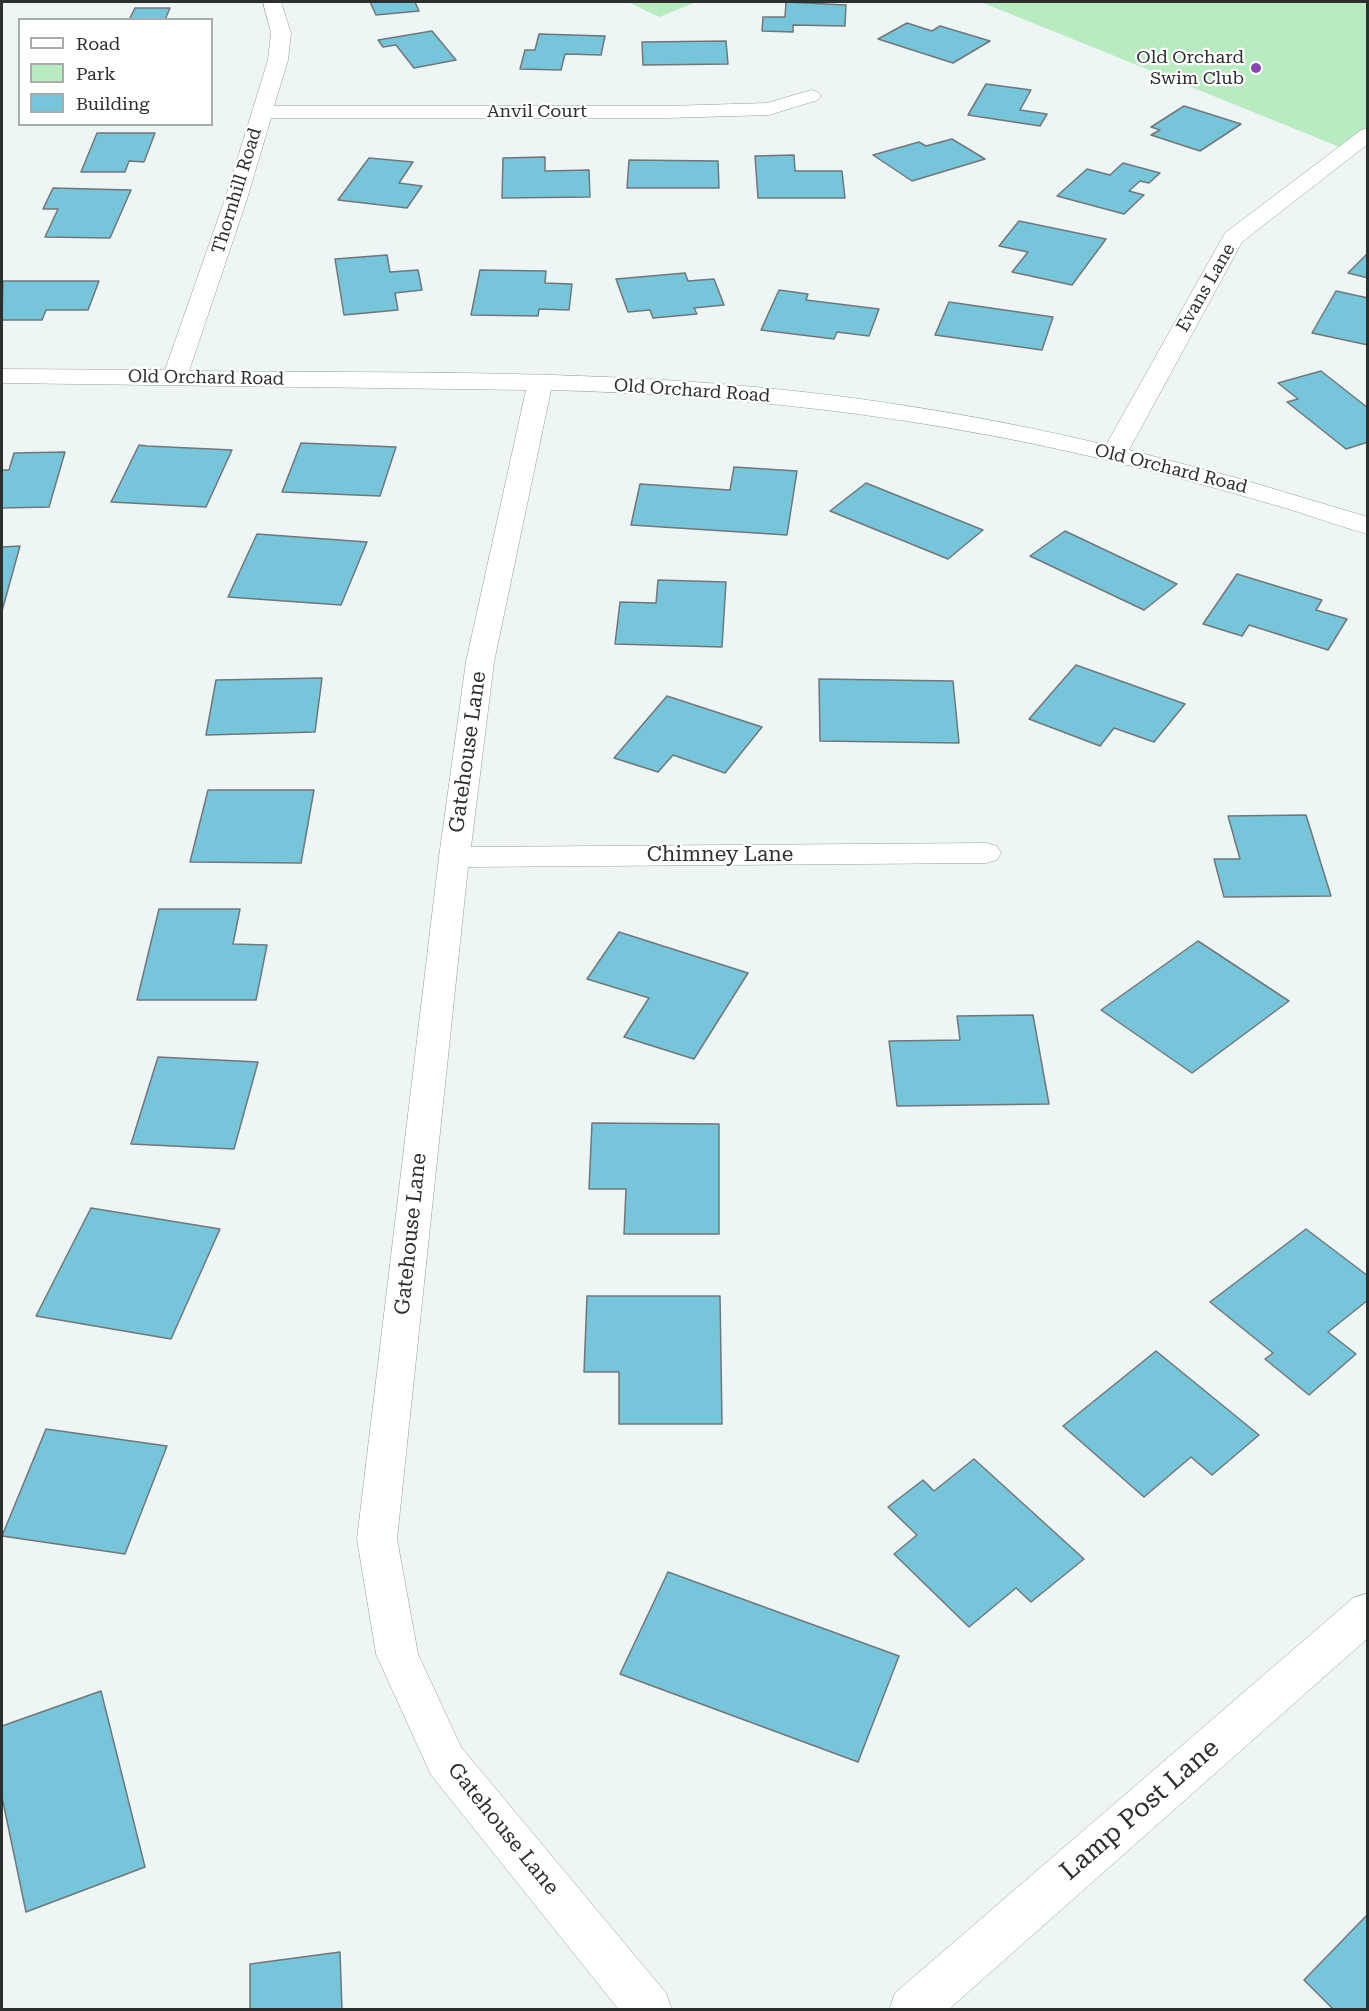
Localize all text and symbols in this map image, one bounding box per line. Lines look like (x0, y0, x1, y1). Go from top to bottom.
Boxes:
legend (18, 18, 213, 126)
text: Road (76, 33, 120, 54)
place label: Old Orchard Swim Club (1136, 47, 1244, 90)
marker: Old Orchard Swim Club (1249, 61, 1263, 75)
text: Park (76, 63, 116, 84)
text: Building (76, 93, 150, 114)
street label: Anvil Court (487, 101, 587, 123)
street label: Thornhill Road (208, 125, 266, 257)
street label: Evans Lane (1172, 240, 1240, 336)
street label: Old Orchard Road (128, 366, 284, 390)
street label: Old Orchard Road (613, 375, 771, 407)
street label: Old Orchard Road (1092, 440, 1250, 498)
street label: Gatehouse Lane (444, 670, 492, 834)
street label: Chimney Lane (647, 842, 793, 868)
street label: Gatehouse Lane (390, 1152, 432, 1316)
street label: Lamp Post Lane (1054, 1733, 1226, 1887)
street label: Gatehouse Lane (442, 1758, 564, 1900)

